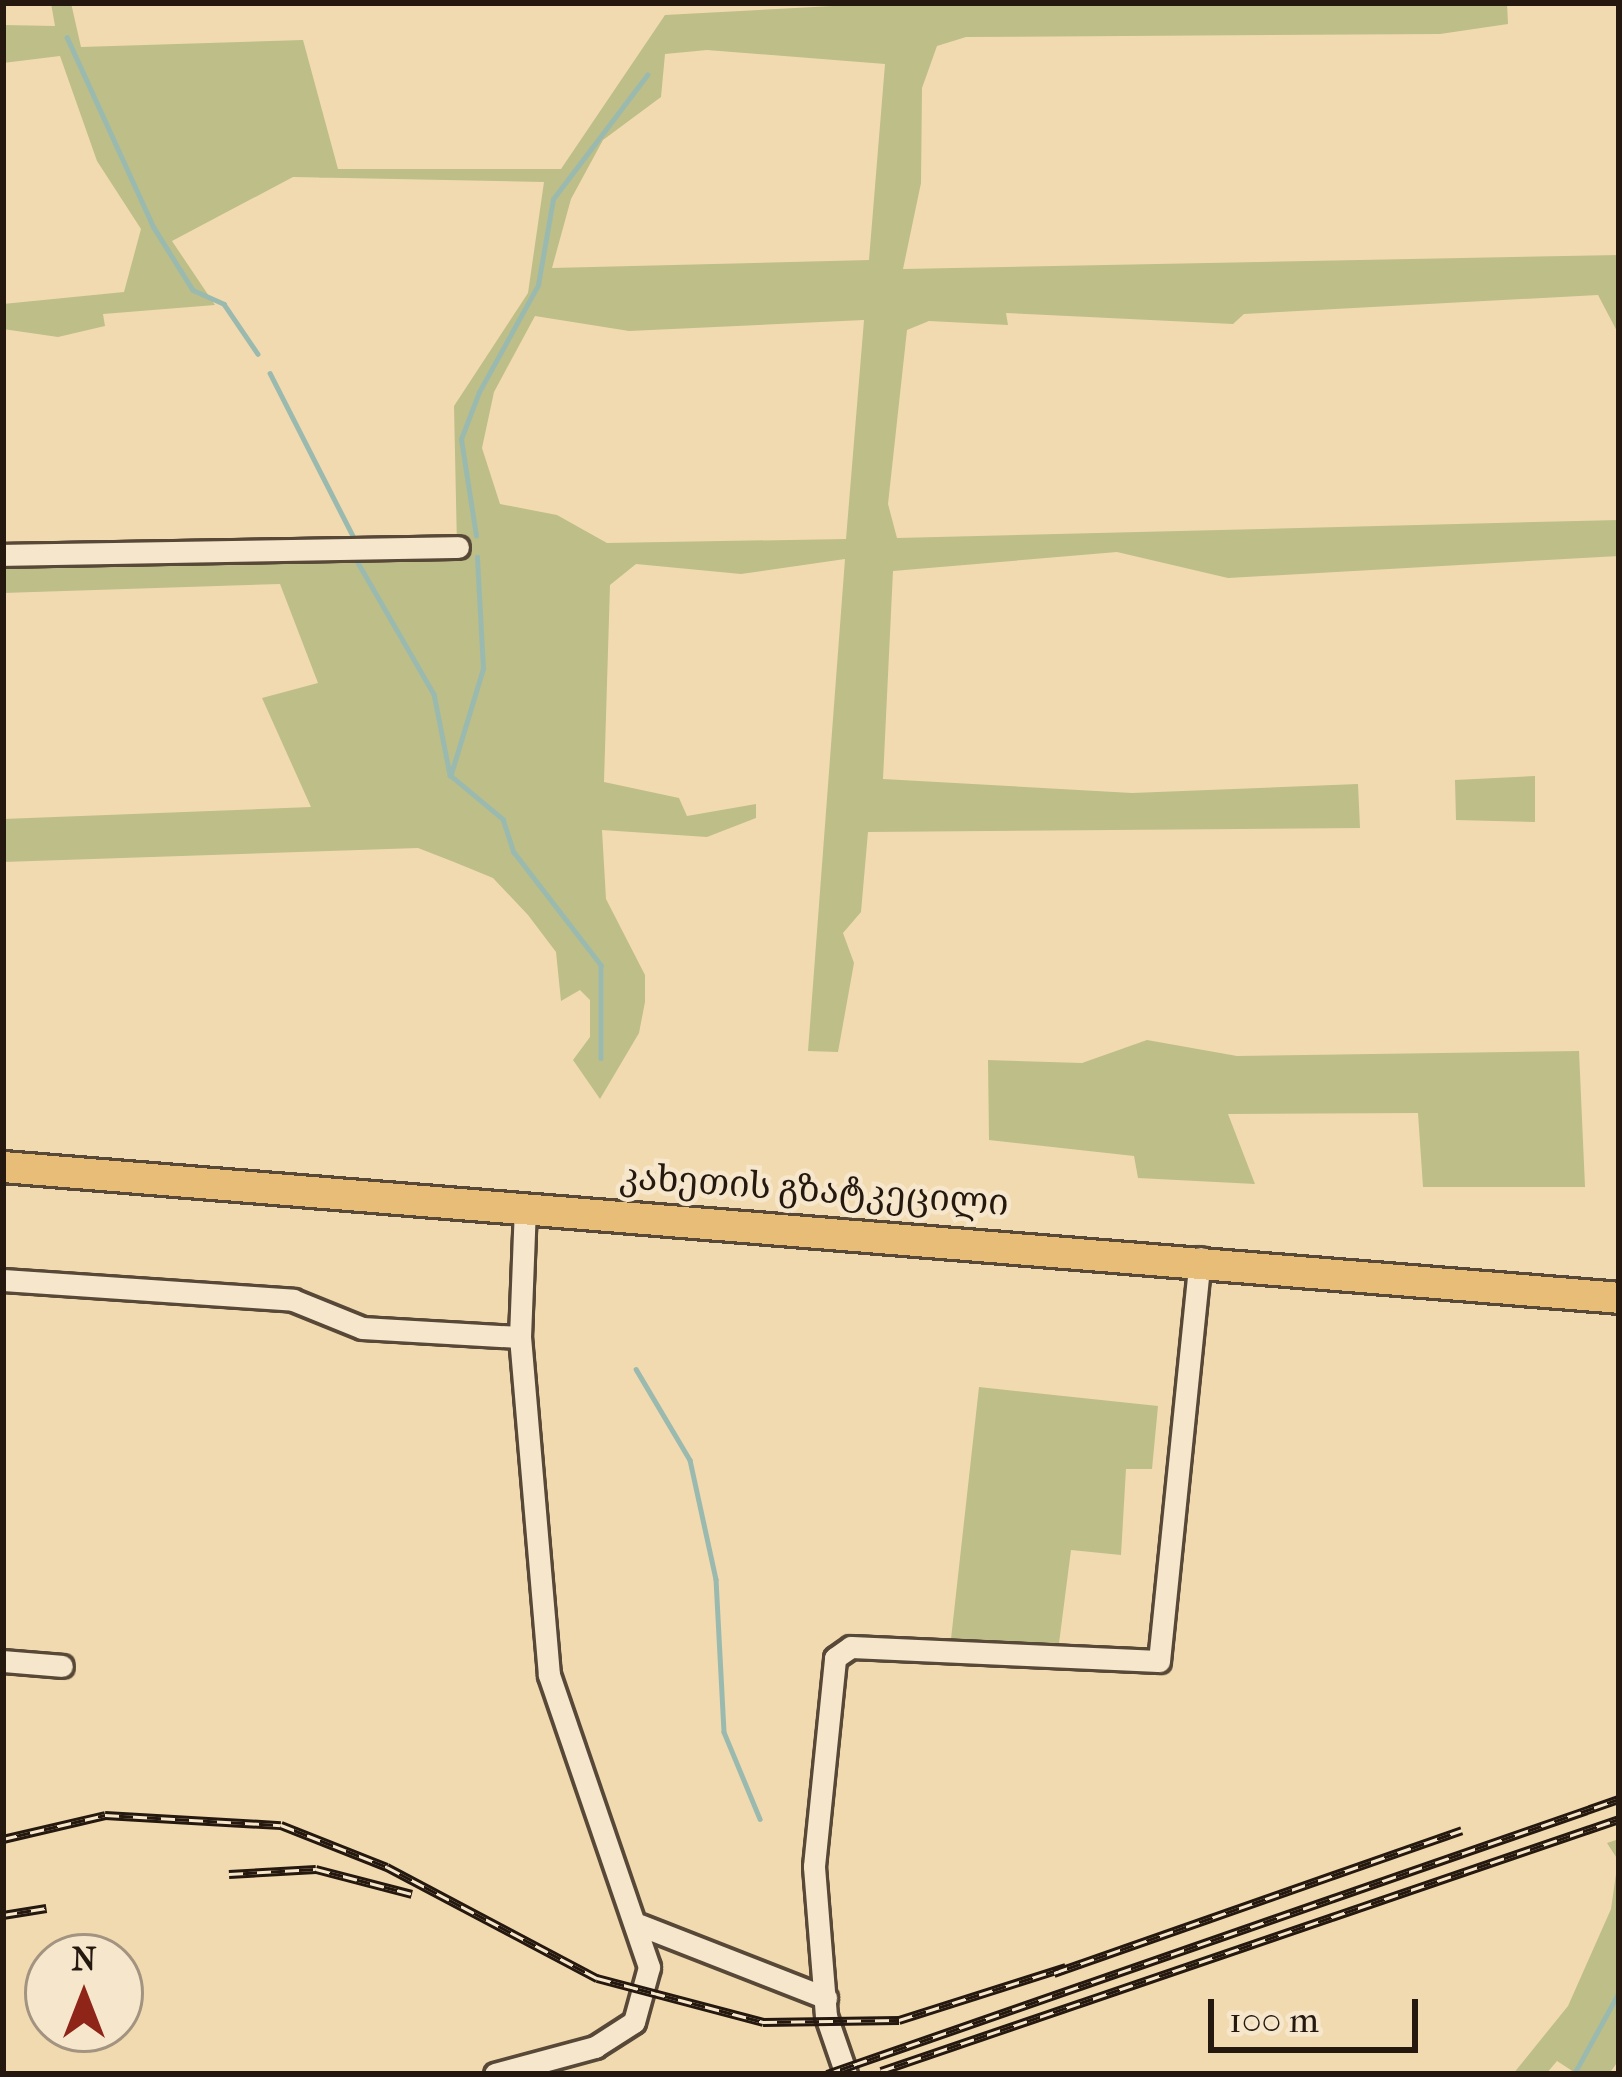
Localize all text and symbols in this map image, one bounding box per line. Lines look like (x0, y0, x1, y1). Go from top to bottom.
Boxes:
street label: კახეთის გზატკეცილი (618, 1155, 1010, 1225)
north arrow (24, 1933, 144, 2053)
text: N (71, 1940, 97, 1979)
scale bar (1214, 1975, 1424, 2049)
text: 100 m (1229, 1999, 1319, 2041)

